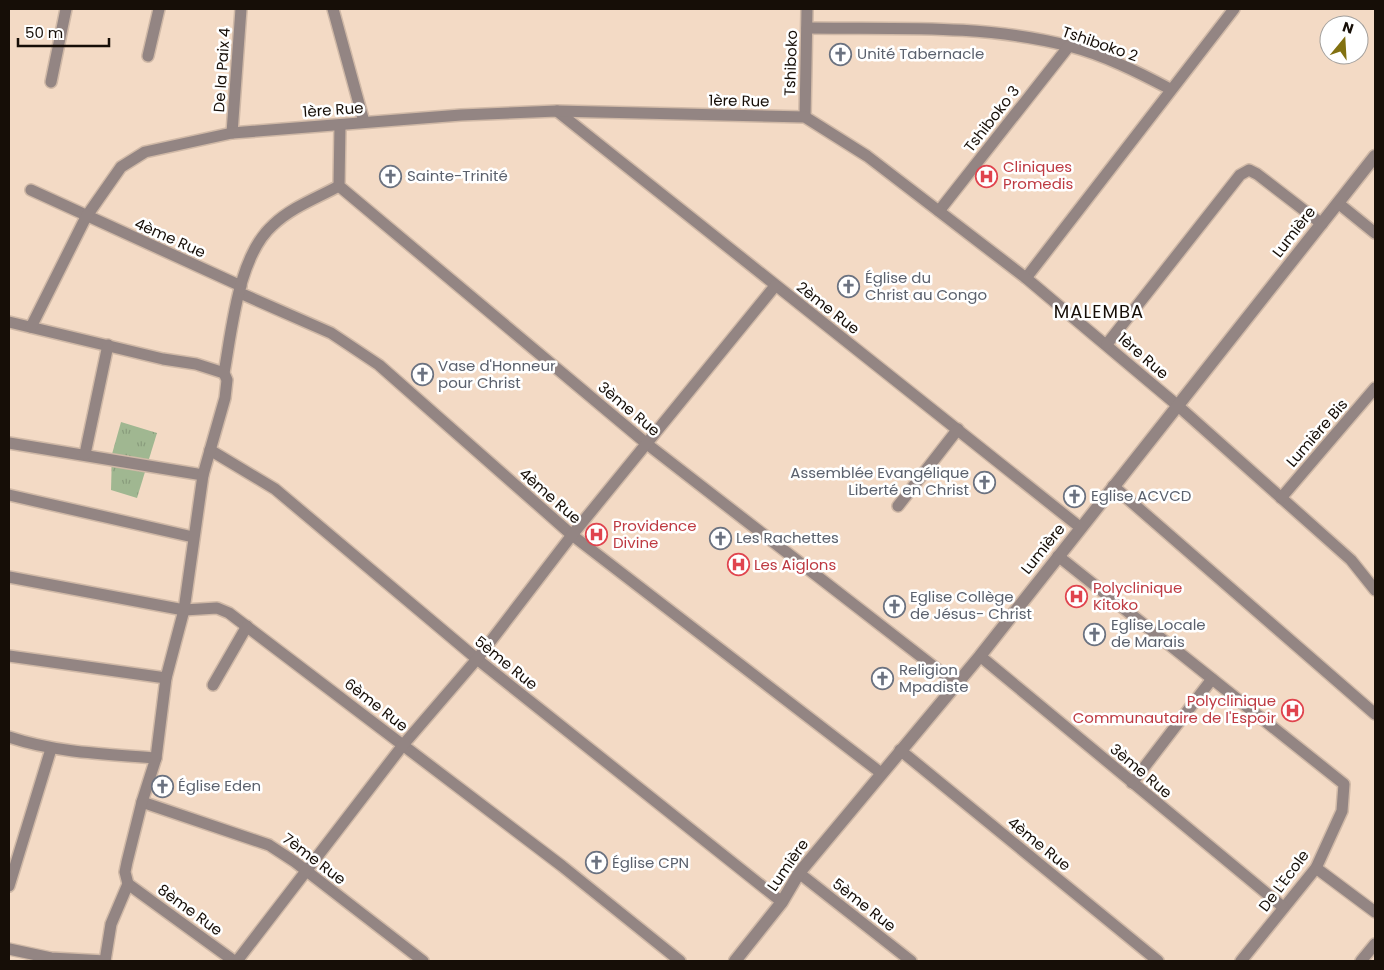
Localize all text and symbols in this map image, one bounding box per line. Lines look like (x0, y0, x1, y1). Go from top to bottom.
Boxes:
scale bar (18, 15, 109, 47)
north arrow (1319, 15, 1369, 65)
text: N (1340, 16, 1356, 39)
street label: Tshiboko 2 (1059, 21, 1141, 66)
text: 50 m (25, 22, 63, 43)
street label: De la Paix 4 (208, 27, 235, 113)
street label: Tshiboko (779, 29, 802, 96)
church icon: Unité Tabernacle (829, 42, 853, 66)
place label: Unité Tabernacle (857, 43, 984, 64)
street label: Tshiboko 3 (959, 81, 1024, 156)
street label: 1ère Rue (708, 89, 770, 112)
street label: 1ère Rue (302, 97, 364, 122)
place label: Cliniques Promedis (1003, 156, 1073, 194)
church icon: Sainte-Trinité (379, 164, 403, 188)
hospital icon: Cliniques Promedis (975, 164, 999, 188)
place label: Sainte-Trinité (407, 165, 508, 186)
street label: Lumière (1267, 202, 1320, 262)
street label: 4ème Rue (131, 213, 209, 262)
place label: Église du Christ au Congo (865, 267, 987, 305)
church icon: Église du Christ au Congo (837, 275, 861, 299)
street label: 2ème Rue (792, 276, 864, 339)
district label: MALEMBA (1054, 299, 1144, 324)
street label: 1ère Rue (1113, 328, 1173, 384)
place label: Vase d'Honneur pour Christ (438, 355, 556, 393)
church icon: Vase d'Honneur pour Christ (410, 363, 434, 387)
street label: 3ème Rue (594, 376, 665, 441)
street label: Lumière Bis (1281, 394, 1352, 471)
place label: Assemblée Evangélique Liberté en Christ (790, 462, 969, 500)
street label: 4ème Rue (515, 463, 586, 528)
church icon: Assemblée Evangélique Liberté en Christ (973, 470, 997, 494)
church icon: Eglise ACVCD (1063, 484, 1087, 508)
place label: Eglise ACVCD (1091, 485, 1191, 506)
place label: Providence Divine (613, 515, 696, 553)
street label: Lumière (1016, 519, 1069, 578)
hospital icon: Providence Divine (585, 523, 609, 547)
church icon: Les Rachettes (708, 526, 732, 550)
place label: Les Rachettes (736, 527, 839, 548)
hospital icon: Les Aiglons (726, 553, 750, 577)
place label: Les Aiglons (754, 554, 836, 575)
place label: Polyclinique Kitoko (1093, 577, 1182, 615)
hospital icon: Polyclinique Kitoko (1065, 585, 1089, 609)
place label: Eglise Collège de Jésus- Christ (910, 586, 1032, 624)
church icon: Eglise Collège de Jésus- Christ (882, 594, 906, 618)
place label: Eglise Locale de Marais (1111, 614, 1206, 652)
church icon: Eglise Locale de Marais (1083, 622, 1107, 646)
street label: 5ème Rue (470, 631, 542, 695)
place label: Religion Mpadiste (899, 659, 969, 697)
church icon: Religion Mpadiste (871, 667, 895, 691)
street label: 6ème Rue (340, 673, 413, 736)
place label: Polyclinique Communautaire de l'Espoir (1073, 690, 1276, 728)
hospital icon: Polyclinique Communautaire de l'Espoir (1280, 698, 1304, 722)
street label: 3ème Rue (1106, 738, 1177, 803)
church icon: Église Eden (150, 774, 174, 798)
place label: Église Eden (178, 775, 261, 796)
street label: 4ème Rue (1003, 812, 1075, 876)
street label: 7ème Rue (278, 828, 350, 889)
street label: Lumière (762, 834, 813, 895)
street label: De L'Ecole (1253, 846, 1314, 916)
church icon: Église CPN (584, 851, 608, 875)
place label: Église CPN (612, 852, 689, 873)
street label: 5ème Rue (828, 873, 901, 936)
street label: 8ème Rue (154, 879, 227, 940)

